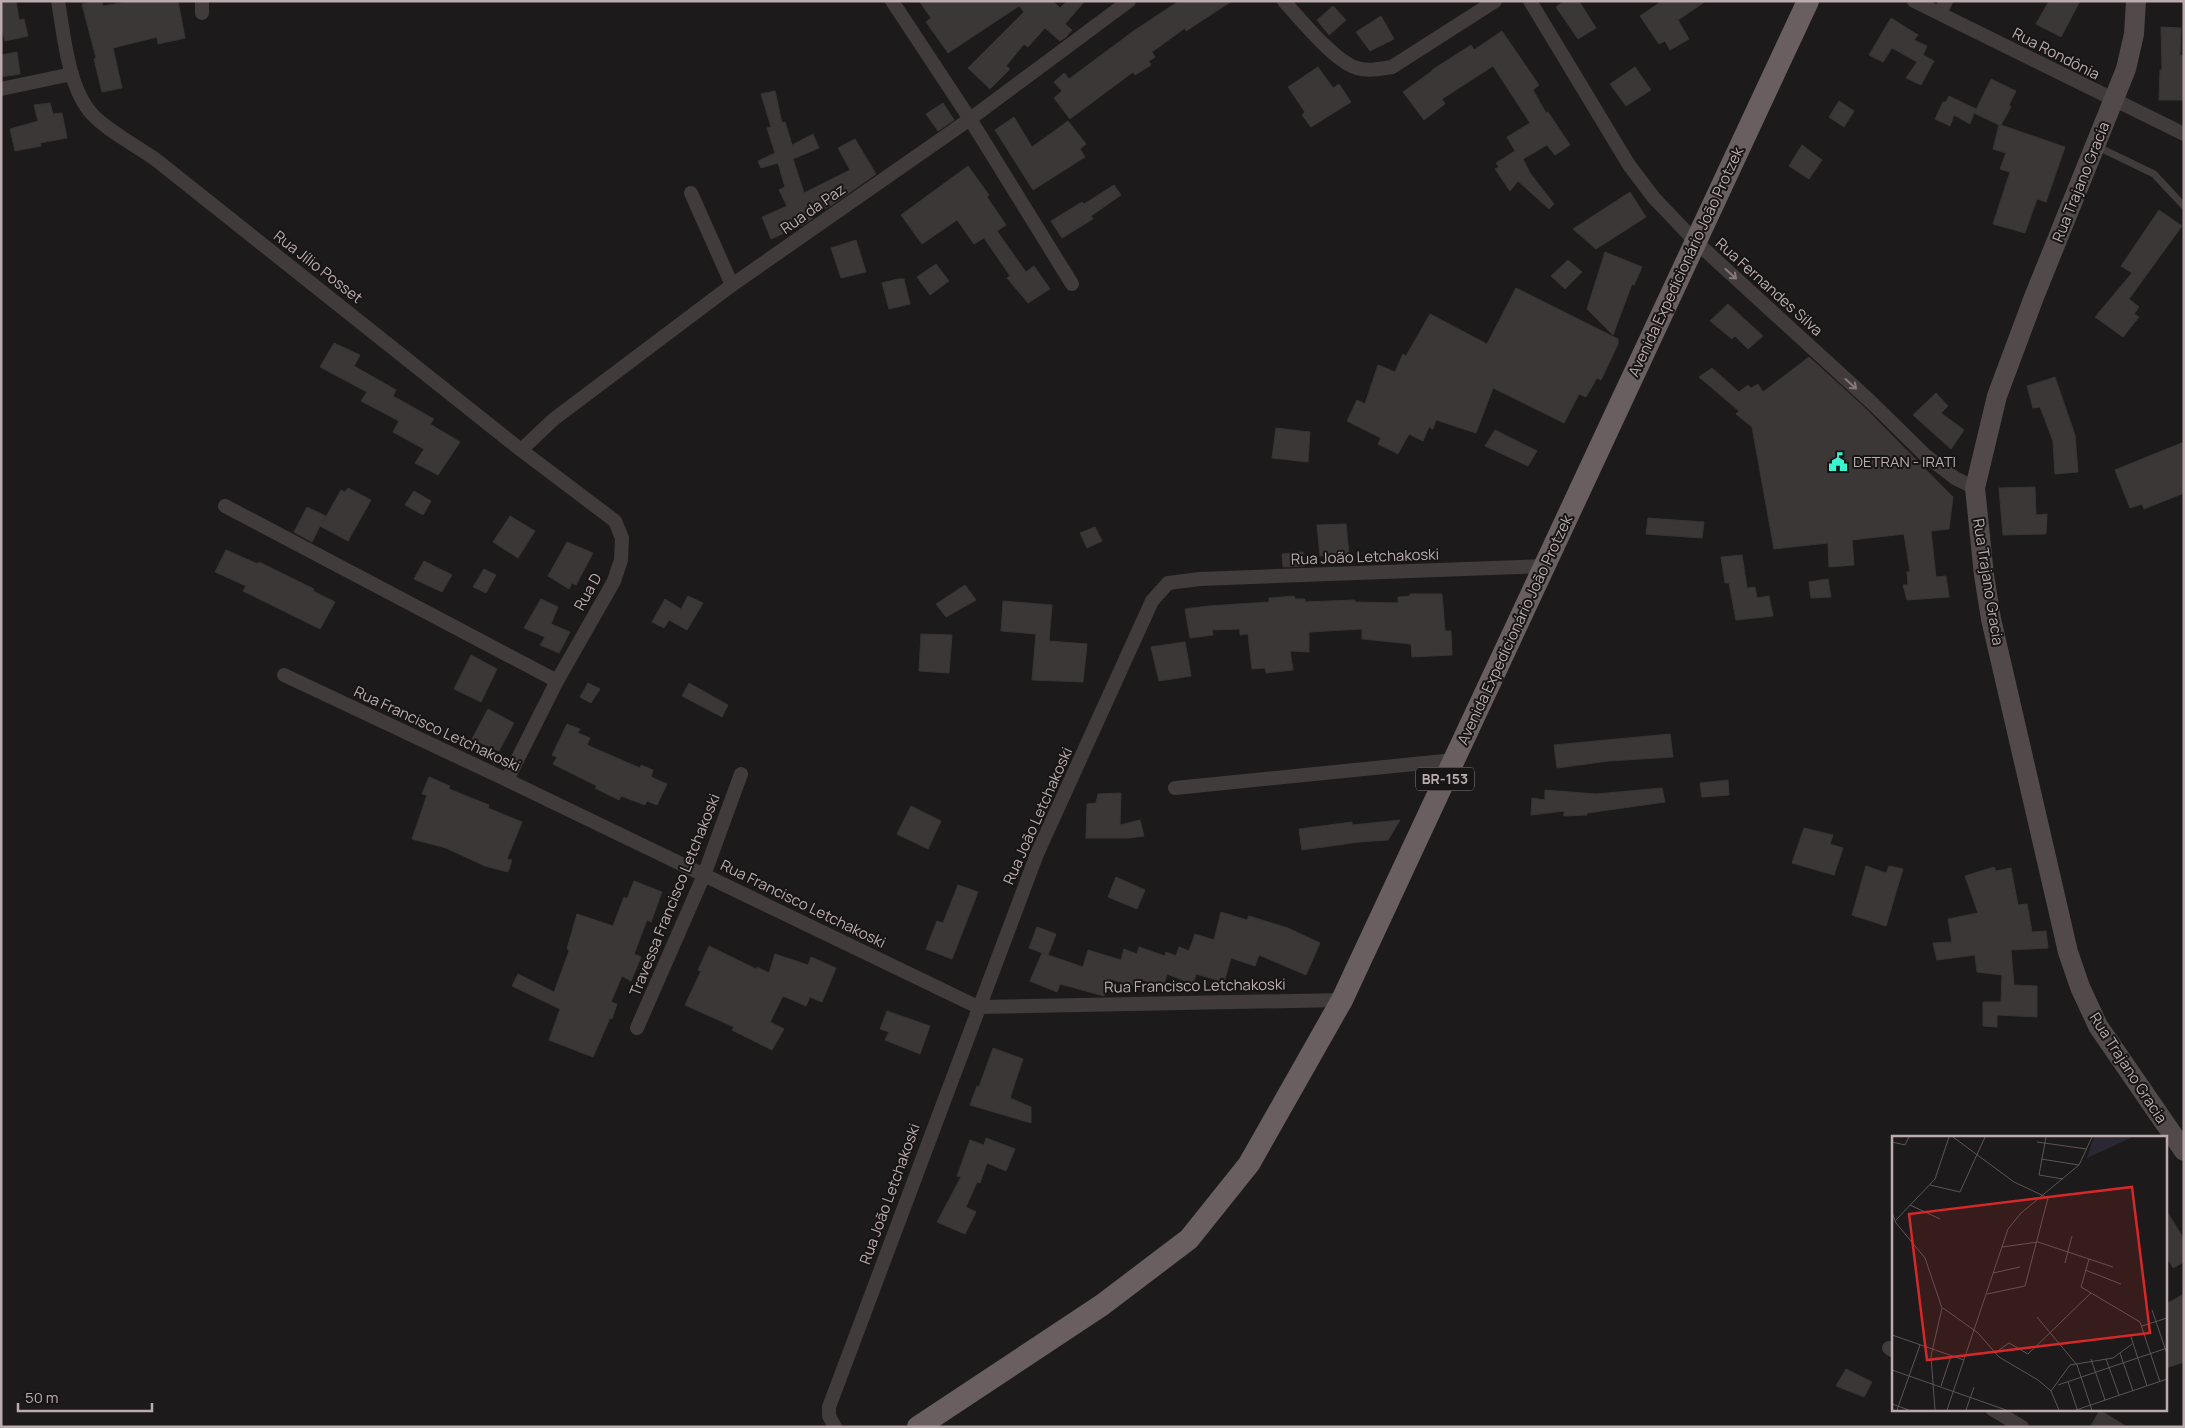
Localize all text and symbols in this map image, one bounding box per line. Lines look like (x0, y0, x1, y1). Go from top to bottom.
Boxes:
street label: Rua Rondônia (2009, 23, 2103, 85)
street label: Rua Trajano Gracia (2047, 118, 2114, 245)
street label: Avenida Expedicionário João Protzek (1623, 143, 1748, 380)
street label: Rua da Paz (776, 178, 849, 239)
street label: Rua Jílio Posset (270, 225, 367, 308)
street label: Rua Fernandes Silva (1711, 233, 1827, 340)
one-way arrow (1725, 268, 1738, 280)
one-way arrow (1845, 378, 1858, 390)
public building icon: DETRAN - IRATI (1827, 451, 1849, 473)
place label: DETRAN - IRATI (1853, 451, 1956, 472)
street label: Avenida Expedicionário João Protzek (1452, 511, 1577, 748)
street label: Rua Trajano Gracia (1968, 517, 2009, 647)
street label: Rua João Letchakoski (1291, 543, 1439, 570)
street label: Rua D (569, 569, 606, 614)
street label: Rua Francisco Letchakoski (351, 681, 524, 776)
street label: Rua João Letchakoski (998, 744, 1077, 888)
road number: BR-153 (1416, 768, 1474, 791)
street label: Travessa Francisco Letchakoski (624, 791, 725, 999)
street label: Rua Francisco Letchakoski (717, 854, 889, 953)
street label: Rua Francisco Letchakoski (1104, 973, 1286, 998)
street label: Rua Trajano Gracia (2085, 1008, 2172, 1127)
street label: Rua João Letchakoski (854, 1121, 925, 1267)
inset map (1892, 1136, 2168, 1410)
scale bar (18, 1380, 151, 1412)
text: 50 m (25, 1387, 59, 1408)

